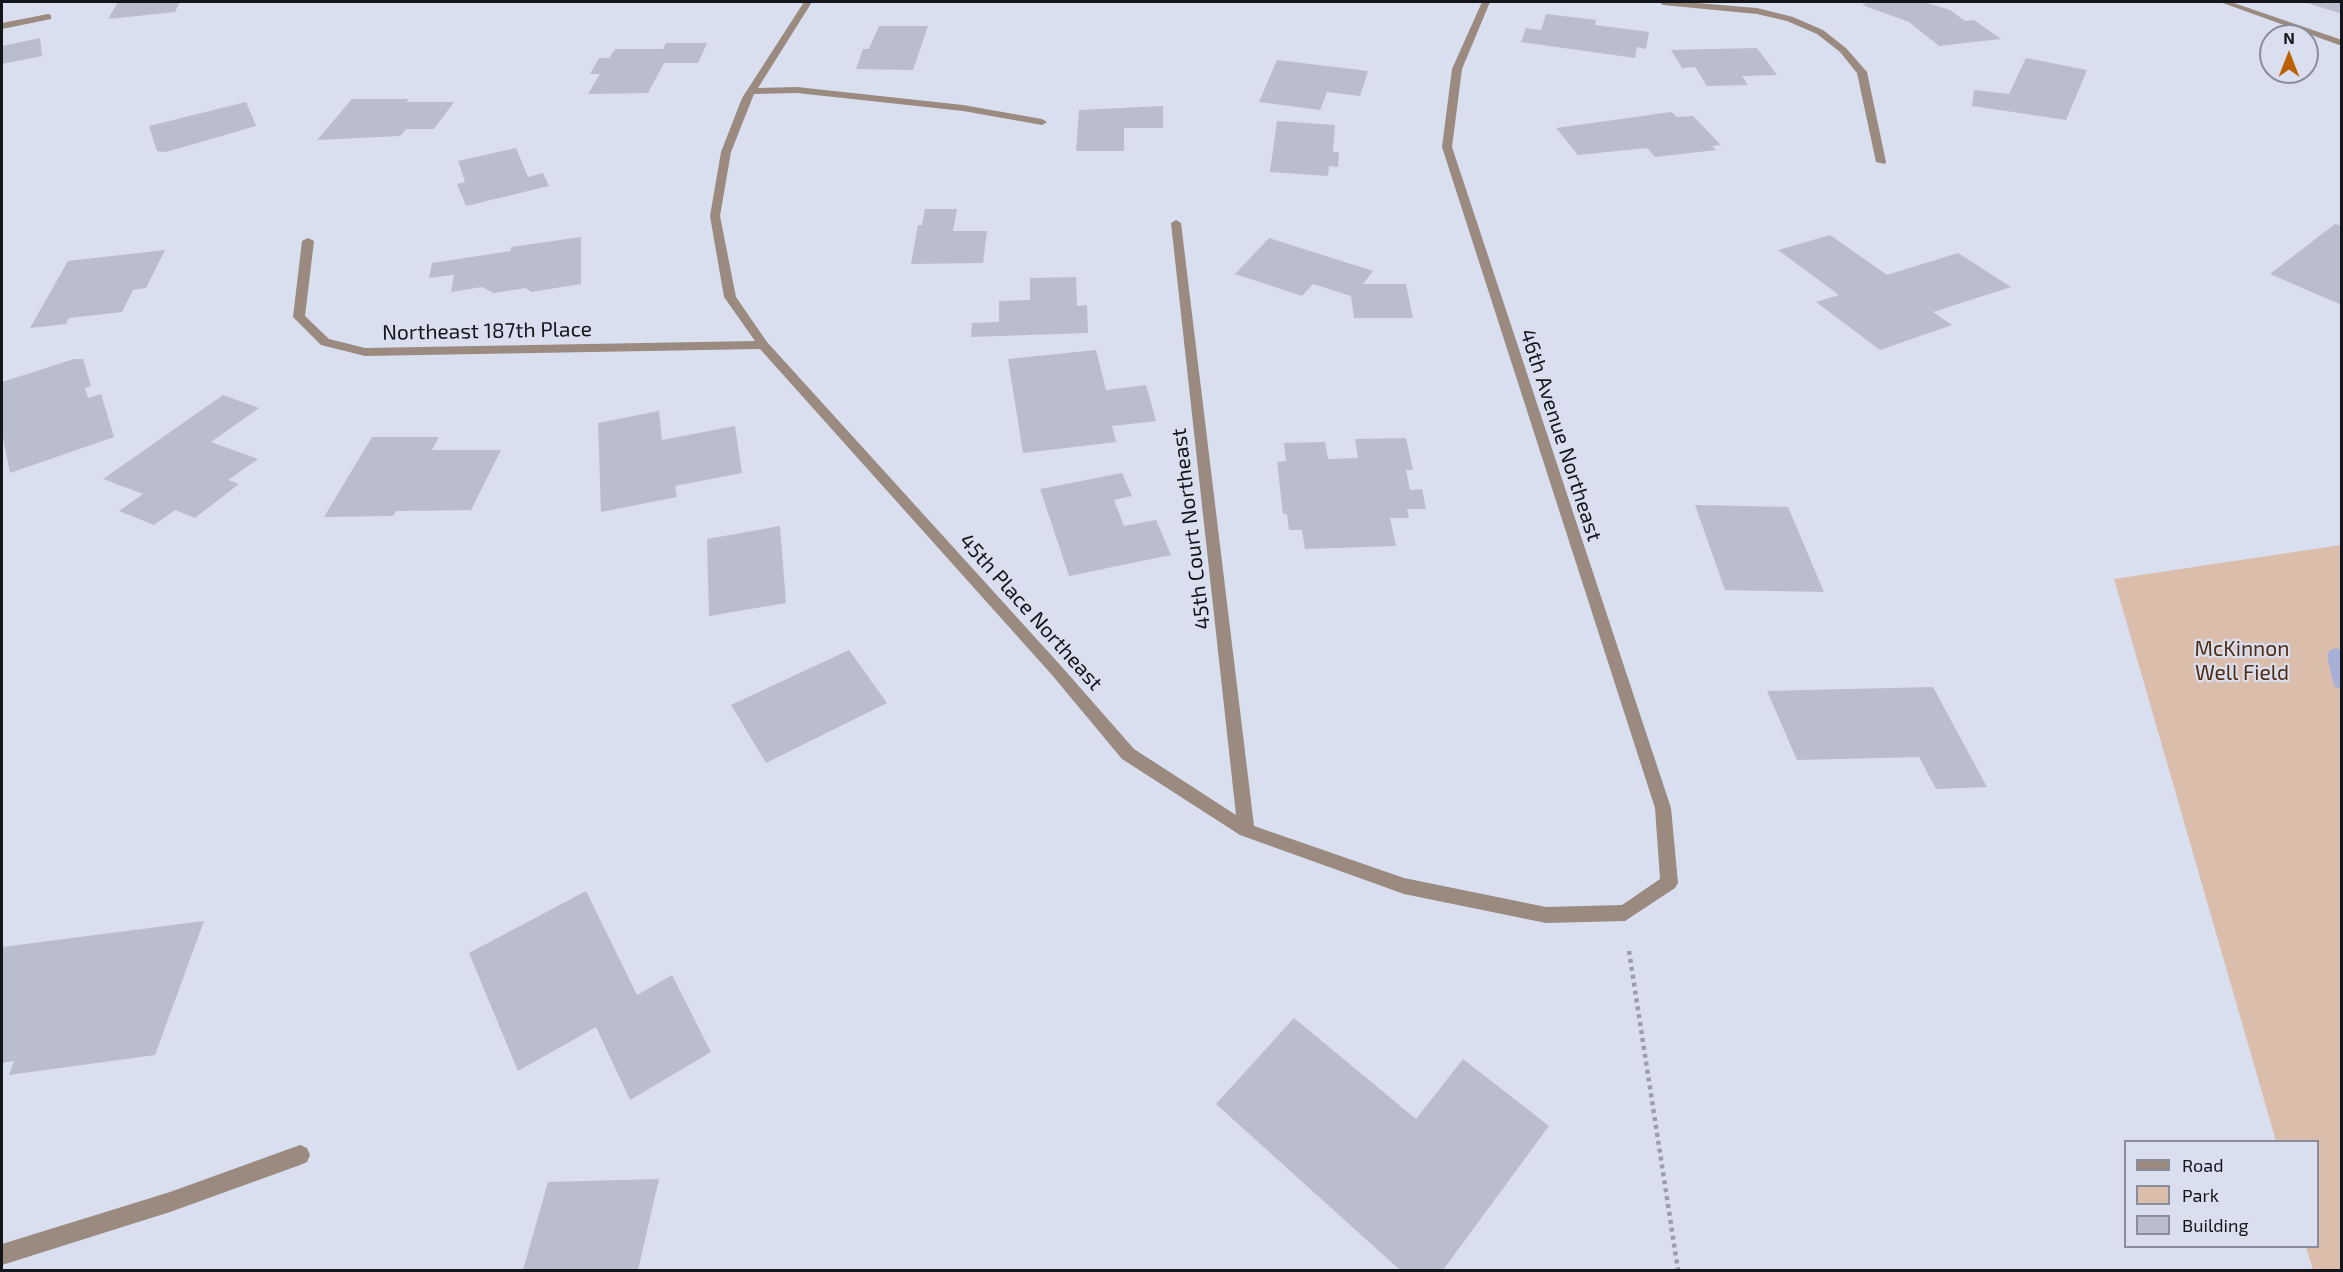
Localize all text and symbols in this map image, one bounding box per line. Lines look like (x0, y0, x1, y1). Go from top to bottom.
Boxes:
north arrow (2259, 24, 2319, 84)
text: N (2283, 28, 2295, 47)
street label: Northeast 187th Place (382, 317, 592, 345)
street label: 46th Avenue Northeast (1515, 326, 1607, 544)
street label: 45th Court Northeast (1166, 427, 1216, 631)
street label: 45th Place Northeast (954, 528, 1108, 696)
park label: McKinnon Well Field (2195, 636, 2289, 686)
legend (2124, 1140, 2319, 1248)
text: Road (2182, 1154, 2223, 1176)
text: Park (2182, 1184, 2219, 1206)
text: Building (2182, 1214, 2249, 1236)

